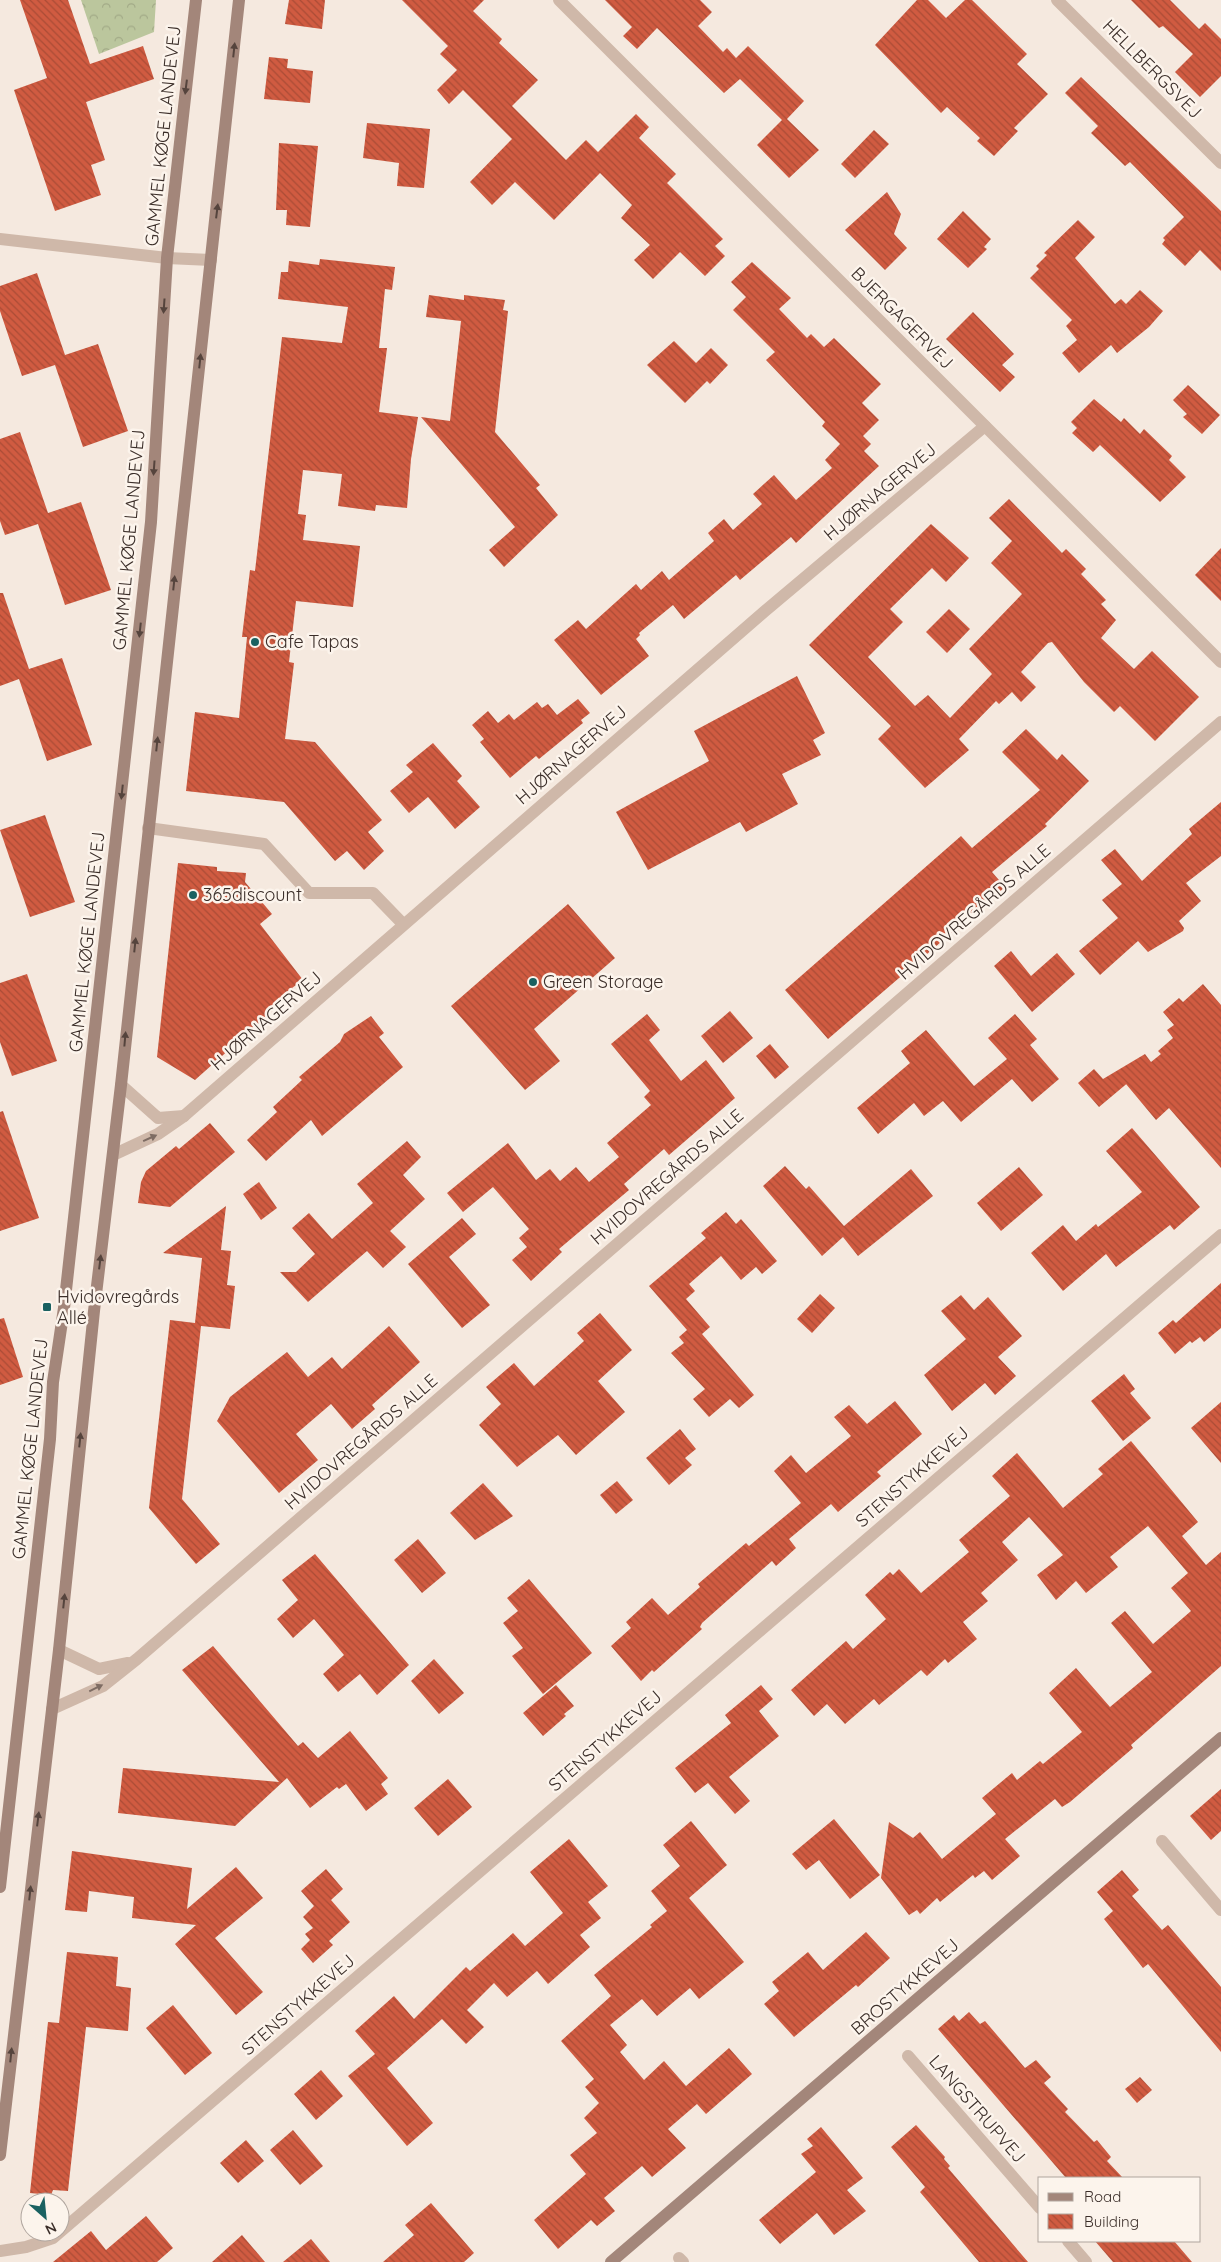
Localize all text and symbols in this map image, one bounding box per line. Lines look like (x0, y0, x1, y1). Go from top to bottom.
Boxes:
street label: HELLBERGSVEJ (1098, 14, 1207, 123)
street label: GAMMEL KØGE LANDEVEJ (139, 25, 186, 247)
one-way arrow (230, 41, 238, 57)
one-way arrow (182, 80, 190, 96)
one-way arrow (213, 203, 221, 219)
street label: BJERGAGERVEJ (846, 262, 958, 374)
one-way arrow (160, 298, 168, 314)
one-way arrow (196, 353, 204, 369)
street label: GAMMEL KØGE LANDEVEJ (107, 429, 150, 651)
street label: HJØRNAGERVEJ (819, 438, 941, 545)
one-way arrow (150, 461, 158, 477)
one-way arrow (171, 575, 179, 591)
one-way arrow (136, 622, 144, 638)
place label: Cafe Tapas (265, 630, 359, 653)
marker: Cafe Tapas (249, 636, 261, 648)
street label: HJØRNAGERVEJ (510, 700, 631, 809)
one-way arrow (153, 736, 161, 752)
one-way arrow (118, 784, 126, 800)
street label: GAMMEL KØGE LANDEVEJ (63, 831, 110, 1053)
street label: HVIDOVREGÅRDS ALLE (892, 839, 1055, 984)
place label: 365discount (203, 883, 302, 906)
marker: 365discount (187, 889, 199, 901)
one-way arrow (131, 936, 139, 952)
street label: HJØRNAGERVEJ (205, 966, 326, 1075)
place label: Green Storage (543, 970, 663, 993)
marker: Green Storage (527, 976, 539, 988)
one-way arrow (122, 1031, 130, 1047)
street label: HVIDOVREGÅRDS ALLE (585, 1104, 748, 1249)
one-way arrow (143, 1134, 157, 1142)
one-way arrow (96, 1254, 104, 1270)
place label: Hvidovregårds Allé (57, 1285, 179, 1329)
marker: Hvidovregårds Allé (41, 1301, 53, 1313)
street label: GAMMEL KØGE LANDEVEJ (6, 1338, 53, 1560)
street label: HVIDOVREGÅRDS ALLE (279, 1369, 442, 1514)
street label: STENSTYKKEVEJ (850, 1421, 973, 1532)
one-way arrow (76, 1431, 84, 1447)
one-way arrow (60, 1593, 68, 1609)
one-way arrow (89, 1684, 104, 1693)
street label: STENSTYKKEVEJ (543, 1685, 666, 1796)
one-way arrow (34, 1811, 42, 1827)
one-way arrow (26, 1885, 34, 1901)
street label: BROSTYKKEVEJ (846, 1934, 963, 2040)
street label: STENSTYKKEVEJ (236, 1949, 359, 2060)
one-way arrow (7, 2046, 15, 2062)
street label: LANGSTRUPVEJ (924, 2050, 1031, 2167)
legend (1038, 2177, 1201, 2242)
text: Road (1084, 2187, 1121, 2206)
north arrow (20, 2192, 70, 2242)
text: Building (1084, 2212, 1139, 2231)
text: N (42, 2218, 60, 2239)

